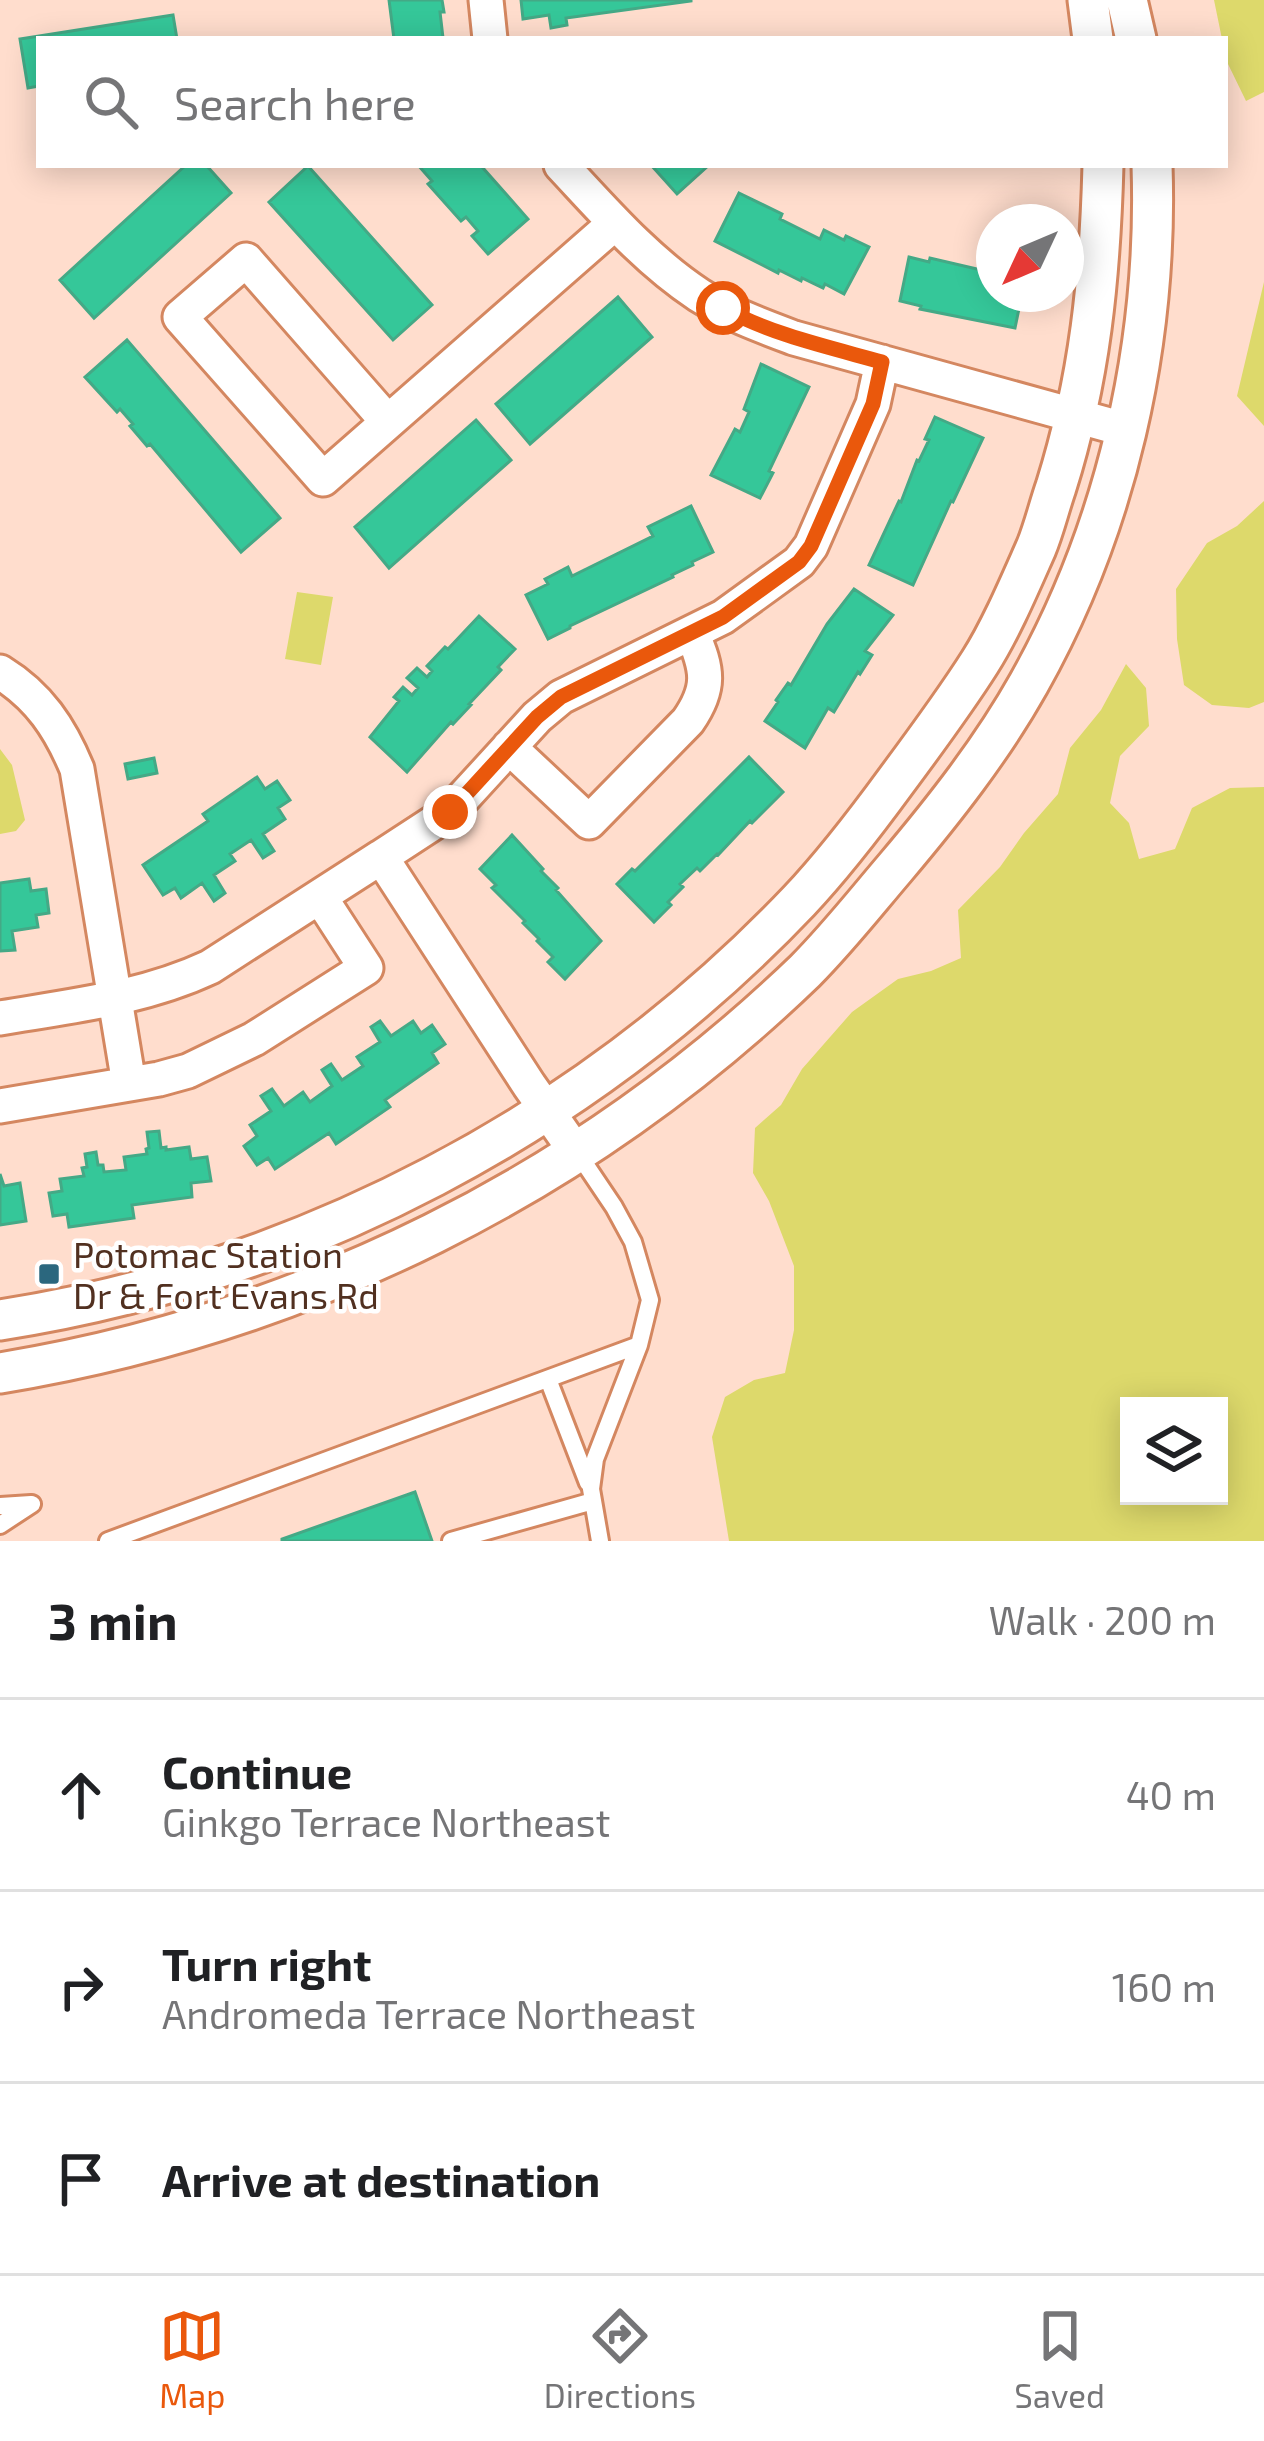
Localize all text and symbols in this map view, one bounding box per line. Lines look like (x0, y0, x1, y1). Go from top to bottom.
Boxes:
search box (36, 36, 1228, 168)
icon: search (78, 69, 144, 135)
text: Search here (174, 75, 416, 129)
north arrow (976, 204, 1084, 312)
route start (696, 281, 750, 335)
route end (423, 785, 477, 839)
place label: Potomac Station Dr & Fort Evans Rd (73, 1232, 379, 1316)
marker: Potomac Station Dr & Fort Evans Rd (36, 1261, 62, 1287)
map controls (1120, 1397, 1228, 1505)
button: layers (1120, 1397, 1228, 1505)
text: 3 min (48, 1589, 178, 1650)
text: Walk · 200 m (989, 1596, 1216, 1643)
text: Continue (162, 1744, 352, 1798)
icon: ahead (48, 1762, 114, 1828)
text: 40 m (1126, 1771, 1216, 1818)
text: Ginkgo Terrace Northeast (162, 1798, 610, 1845)
text: Turn right (162, 1936, 371, 1990)
icon: right (48, 1954, 114, 2020)
text: 160 m (1112, 1963, 1216, 2010)
text: Andromeda Terrace Northeast (162, 1990, 695, 2037)
icon: arrive (48, 2146, 114, 2212)
text: Arrive at destination (162, 2152, 600, 2206)
tab: Map (159, 2303, 225, 2415)
tab: Directions (544, 2303, 696, 2415)
tab: Saved (1014, 2303, 1105, 2415)

